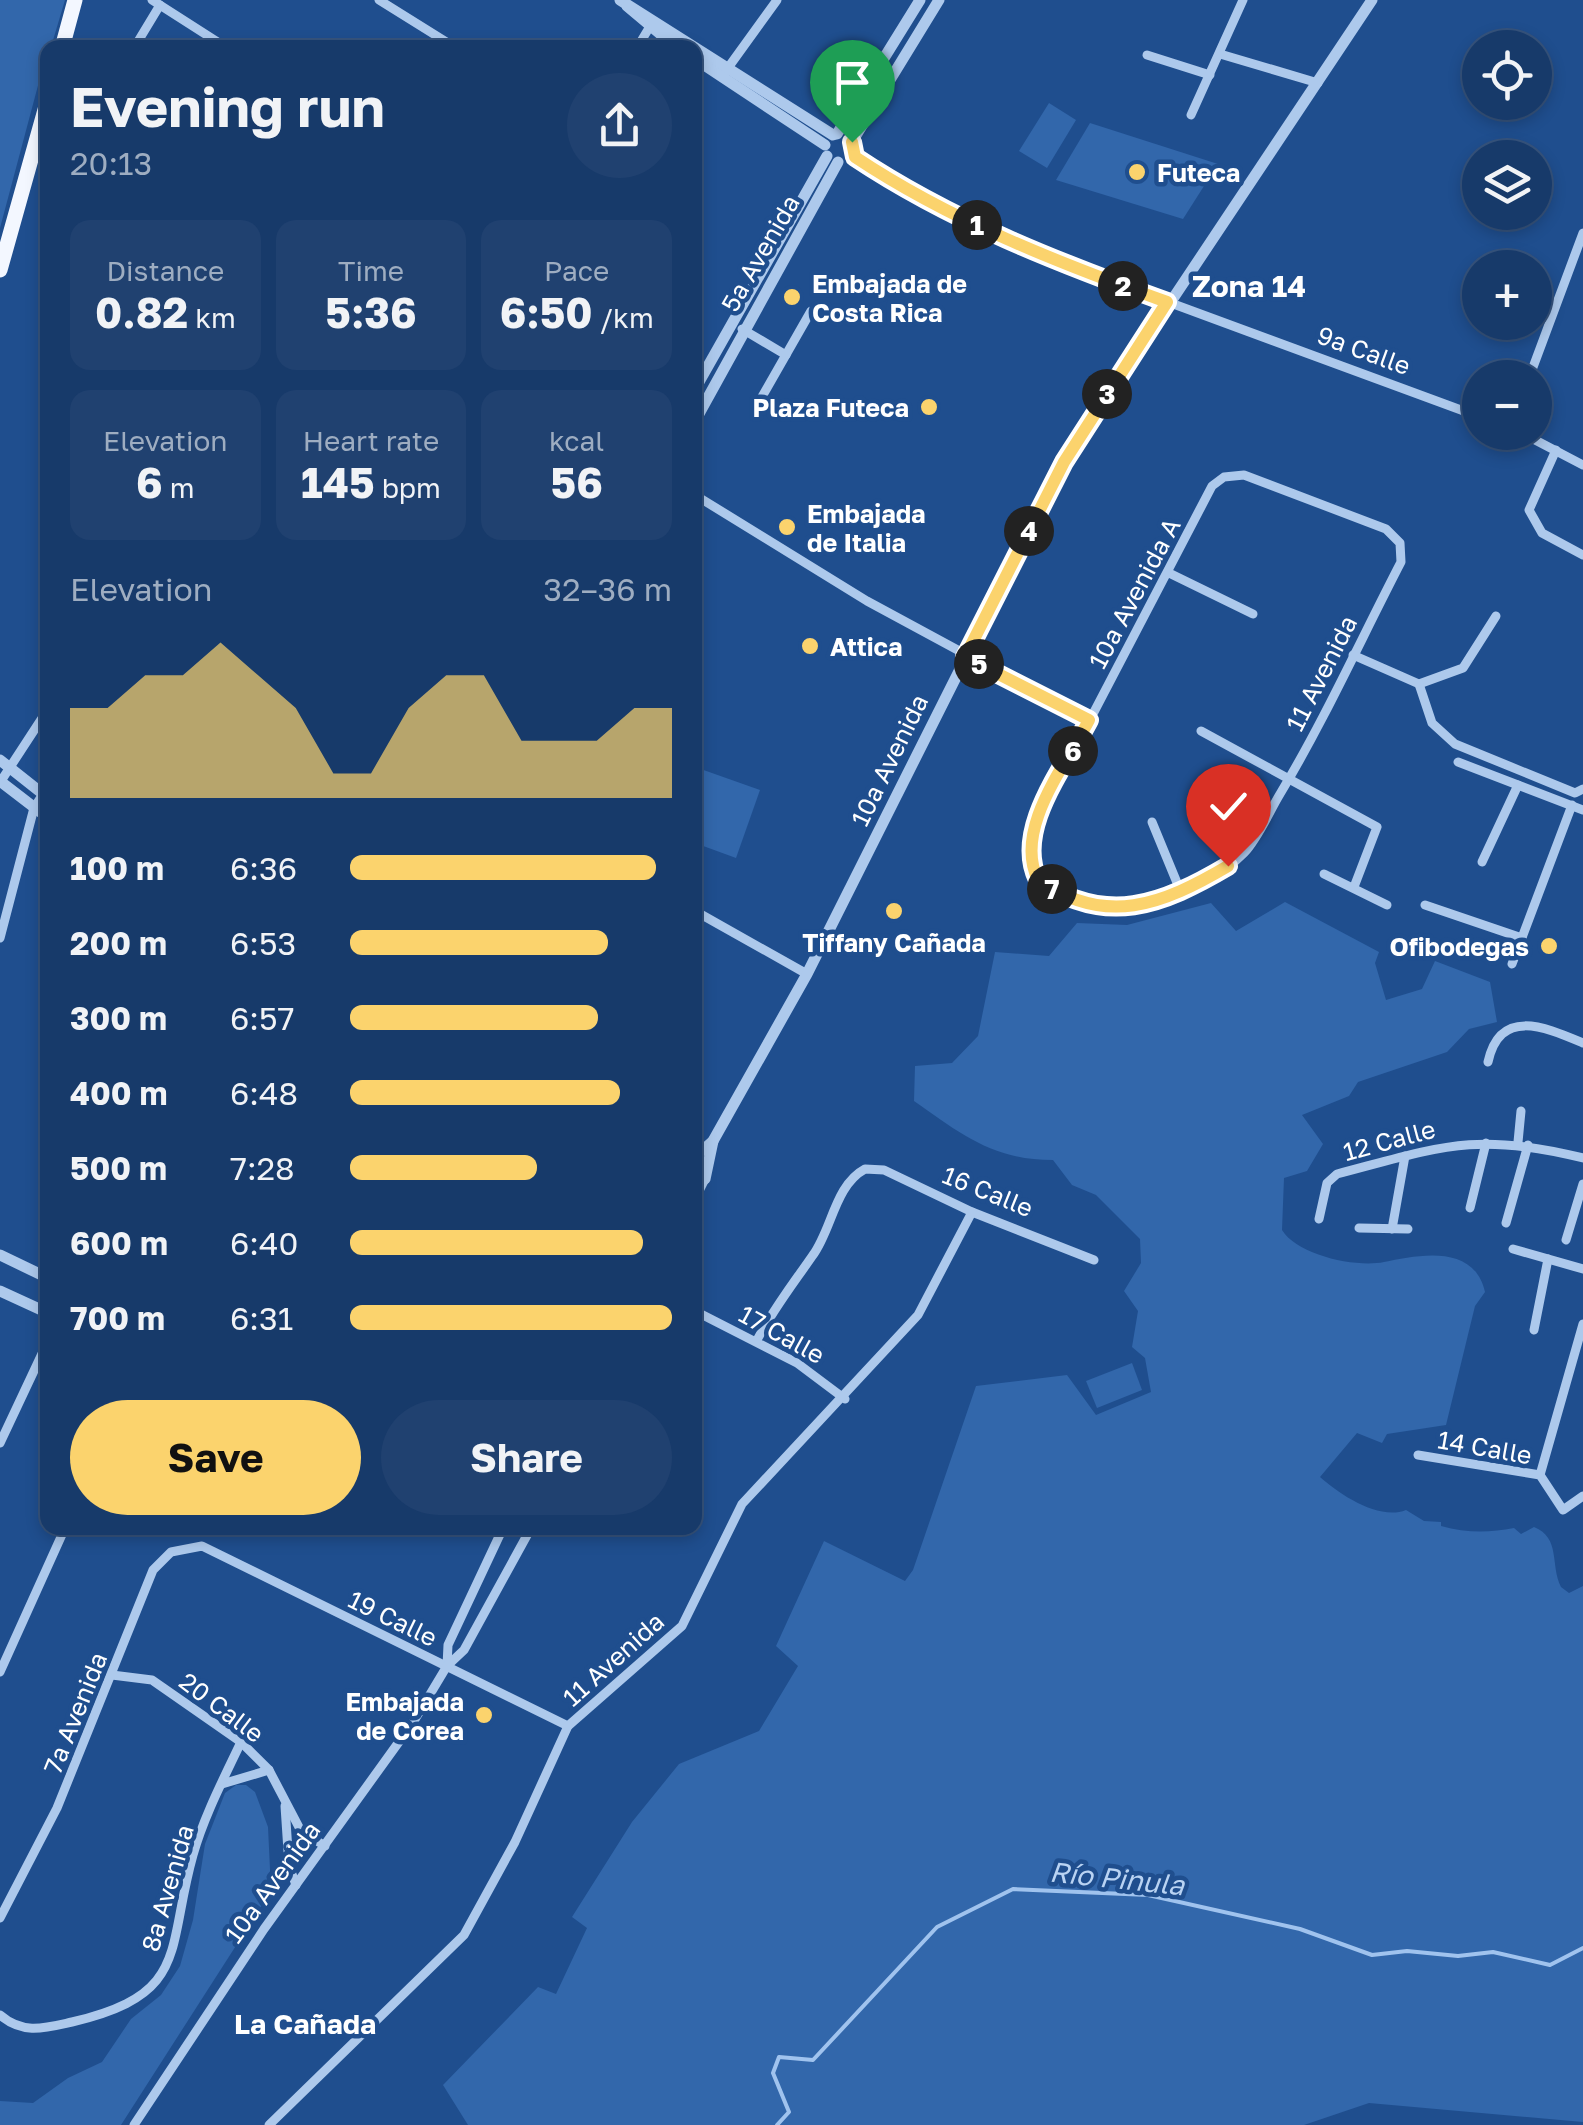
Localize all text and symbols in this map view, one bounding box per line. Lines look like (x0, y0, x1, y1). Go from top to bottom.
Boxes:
map controls (1462, 30, 1552, 450)
button: locate (1462, 30, 1552, 120)
pin (810, 40, 895, 143)
icon: arrive (825, 55, 880, 110)
text: Evening run (70, 73, 385, 139)
button: share (567, 73, 672, 178)
button: layers (1462, 140, 1552, 230)
text: 20:13 (70, 144, 152, 182)
place label: Futeca (1157, 157, 1240, 188)
marker: Futeca (1126, 161, 1148, 183)
street label: 5a Avenida (714, 189, 806, 317)
pin: 1 (952, 200, 1002, 250)
text: 1 (970, 208, 984, 241)
button: + (1462, 250, 1552, 340)
text: Distance (106, 254, 224, 287)
text: Time (338, 254, 404, 287)
text: Pace (544, 254, 609, 287)
pin: 2 (1098, 261, 1148, 311)
place label: Embajada de Costa Rica (812, 268, 967, 328)
district label: Zona 14 (1192, 268, 1306, 304)
text: 2 (1114, 269, 1132, 302)
marker: Embajada de Costa Rica (781, 286, 803, 308)
text: 0.82 (95, 287, 188, 337)
text: 5:36 (325, 287, 417, 337)
text: 6:50 (500, 287, 593, 337)
text: km (188, 301, 236, 334)
text: /km (593, 301, 654, 334)
street label: 9a Calle (1313, 319, 1415, 381)
button: − (1462, 360, 1552, 450)
pin: 3 (1082, 369, 1132, 419)
text: 3 (1098, 377, 1116, 410)
place label: Plaza Futeca (753, 392, 909, 423)
marker: Plaza Futeca (918, 396, 940, 418)
text: Elevation (103, 424, 228, 457)
text: Heart rate (303, 424, 439, 457)
text: kcal (549, 424, 604, 457)
text: 6 (136, 457, 163, 507)
text: 145 (301, 457, 375, 507)
text: 56 (551, 457, 603, 507)
text: m (163, 471, 195, 504)
text: bpm (375, 471, 441, 504)
place label: Embajada de Italia (807, 498, 926, 558)
pin: 4 (1004, 506, 1054, 556)
street label: 10a Avenida A (1081, 512, 1187, 673)
text: 4 (1020, 514, 1038, 547)
marker: Embajada de Italia (776, 516, 798, 538)
text: Elevation (70, 570, 212, 608)
text: 32–36 m (543, 570, 672, 608)
street label: 11 Avenida (1279, 610, 1363, 736)
place label: Attica (830, 631, 903, 662)
marker: Attica (799, 635, 821, 657)
pin: 5 (954, 639, 1004, 689)
text: 5 (970, 647, 988, 680)
street label: 10a Avenida (844, 689, 934, 831)
pin: 6 (1048, 726, 1098, 776)
text: 6 (1064, 734, 1082, 767)
pin (1186, 764, 1271, 867)
icon: check (1201, 779, 1256, 834)
text: 100 m (70, 849, 164, 887)
text: 6:36 (230, 849, 297, 887)
pin: 7 (1027, 864, 1077, 914)
text: 7 (1044, 872, 1060, 905)
marker: Tiffany Cañada (883, 900, 905, 922)
text: 200 m (70, 924, 167, 962)
text: 6:53 (230, 924, 296, 962)
place label: Tiffany Cañada (802, 927, 986, 958)
place label: Ofibodegas (1389, 931, 1529, 962)
marker: Ofibodegas (1538, 935, 1560, 957)
text: 300 m (70, 999, 167, 1037)
text: 6:57 (230, 999, 294, 1037)
text: 400 m (70, 1074, 168, 1112)
text: 6:48 (230, 1074, 298, 1112)
street label: 12 Calle (1339, 1113, 1439, 1167)
text: 500 m (70, 1149, 167, 1187)
text: 7:28 (230, 1149, 295, 1187)
street label: 16 Calle (938, 1159, 1038, 1223)
text: 600 m (70, 1224, 168, 1262)
text: 6:40 (230, 1224, 298, 1262)
street label: 17 Calle (734, 1298, 830, 1370)
text: 700 m (70, 1299, 165, 1337)
text: 6:31 (230, 1299, 293, 1337)
button: Save (70, 1400, 361, 1515)
button: Share (381, 1400, 672, 1515)
street label: 14 Calle (1436, 1423, 1534, 1471)
street label: 19 Calle (344, 1583, 442, 1653)
street label: 11 Avenida (556, 1606, 670, 1712)
street label: 7a Avenida (37, 1648, 113, 1778)
street label: 20 Calle (174, 1665, 270, 1749)
place label: Embajada de Corea (345, 1686, 464, 1746)
marker: Embajada de Corea (473, 1704, 495, 1726)
street label: 10a Avenida (217, 1815, 327, 1949)
street label: 8a Avenida (134, 1821, 200, 1955)
water label: Río Pinula (1048, 1855, 1187, 1902)
district label: La Cañada (234, 2007, 376, 2040)

